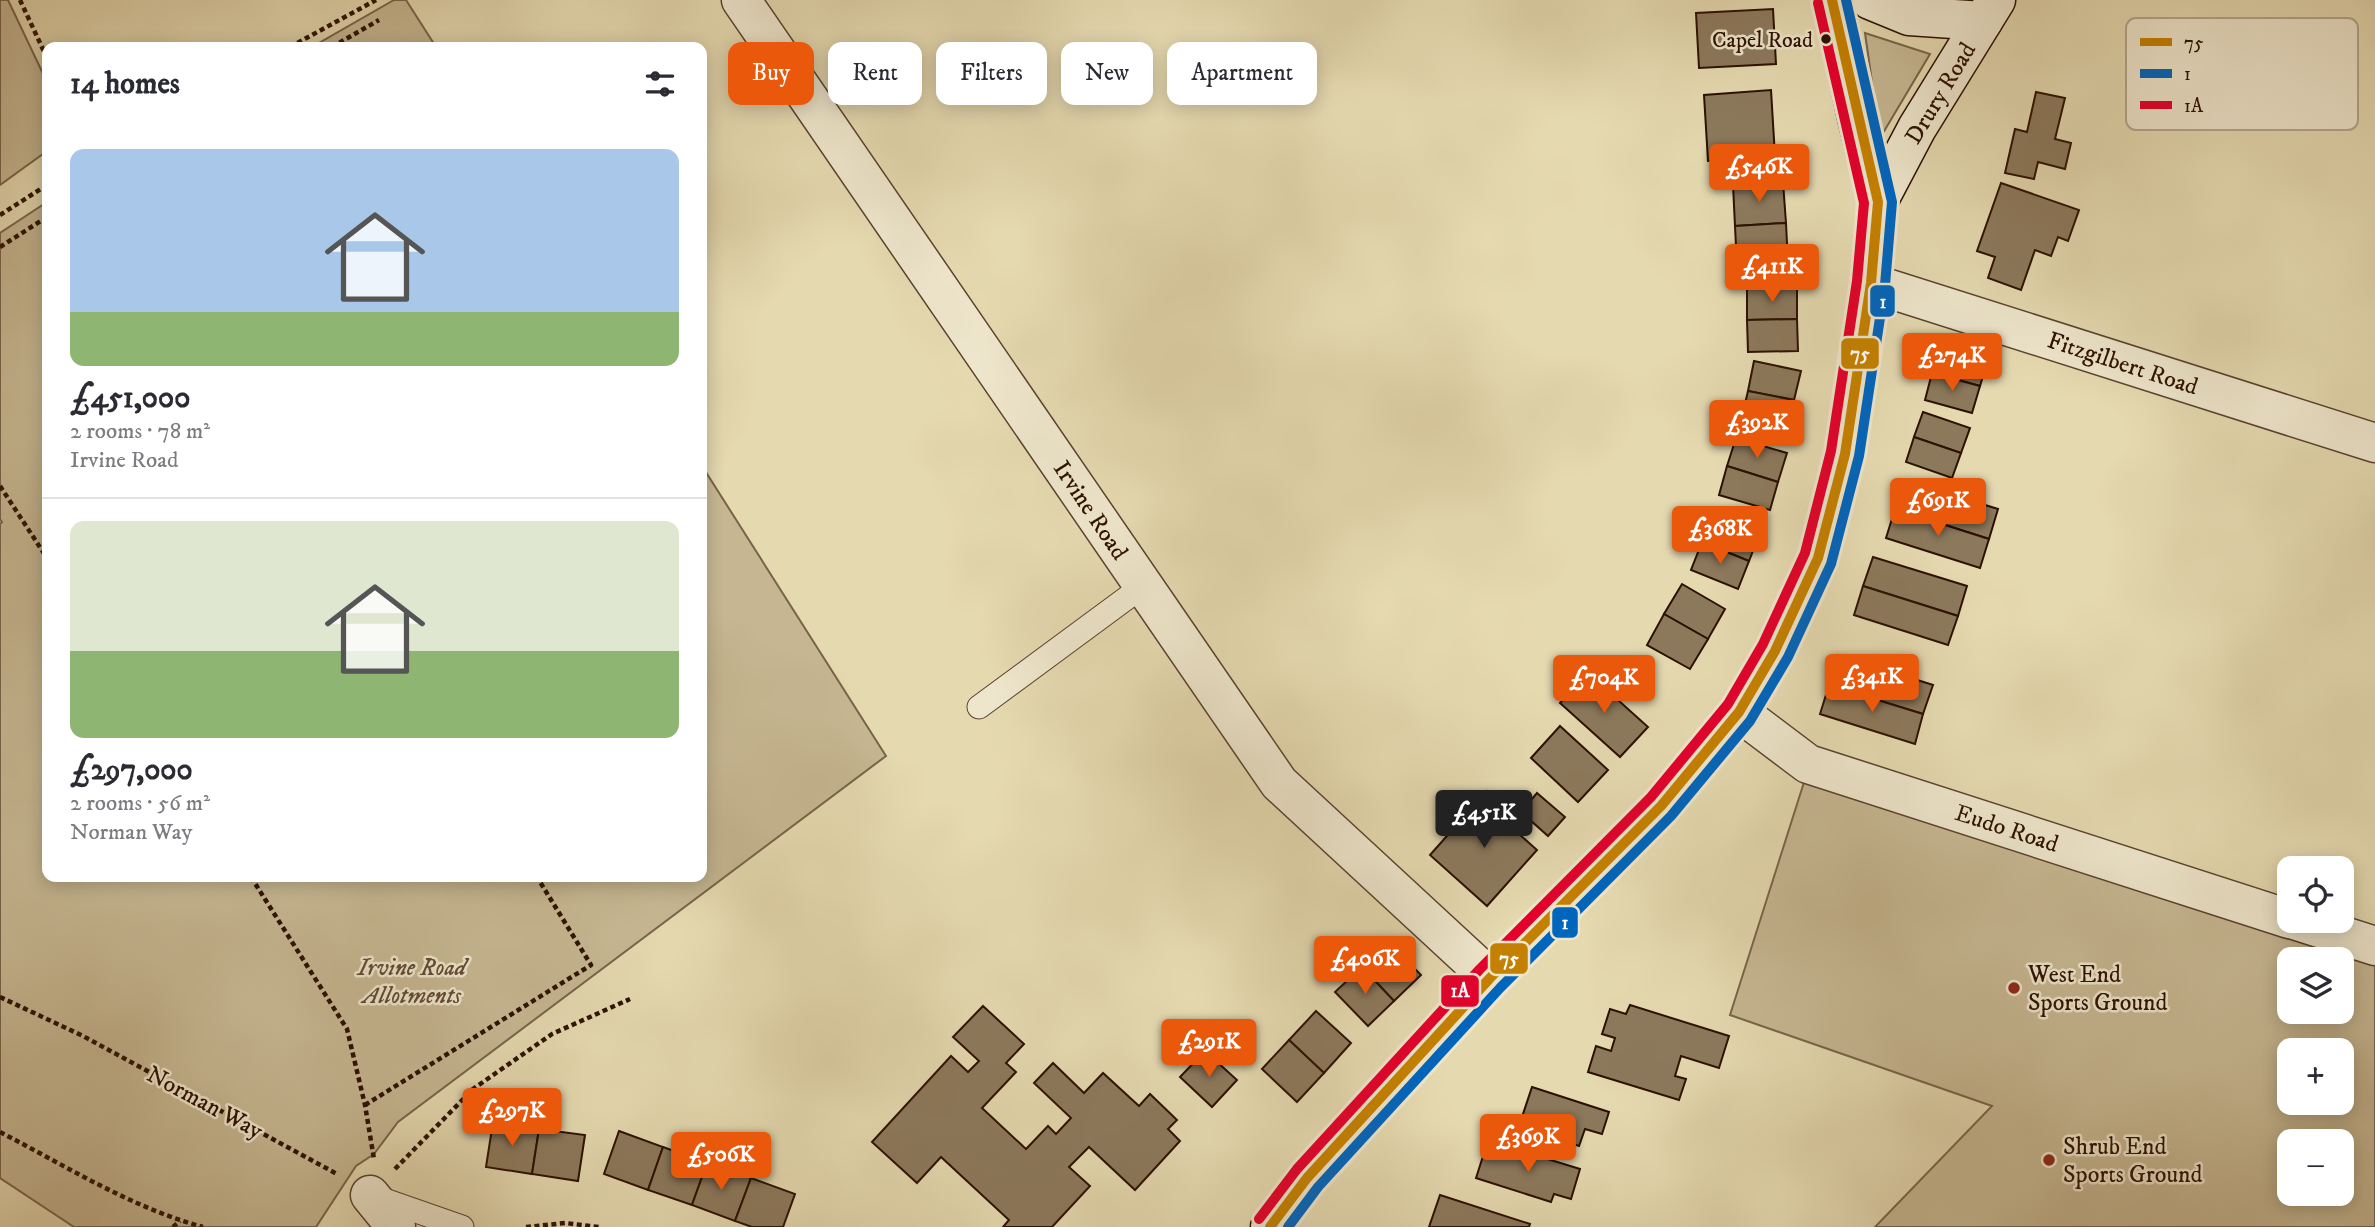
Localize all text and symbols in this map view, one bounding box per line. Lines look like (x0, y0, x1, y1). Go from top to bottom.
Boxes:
legend (2126, 18, 2358, 130)
place label: Capel Road (1712, 27, 1813, 54)
marker: Capel Road (1819, 32, 1833, 46)
text: 75 (2184, 32, 2204, 55)
street label: Drury Road (1899, 37, 1983, 150)
chip: Buy (728, 42, 814, 105)
chip: Rent (828, 42, 922, 105)
chip: Filters (936, 42, 1047, 105)
chip: New (1061, 42, 1153, 105)
chip: Apartment (1167, 42, 1317, 105)
text: 1 (2184, 63, 2191, 86)
icon: filters (641, 65, 679, 103)
text: 14 homes (70, 66, 180, 103)
text: 1A (2184, 95, 2204, 118)
pin: £546K (1710, 144, 1808, 204)
text: £546K (1725, 152, 1793, 181)
icon: home (312, 194, 438, 320)
pin: £411K (1723, 244, 1821, 304)
text: £411K (1741, 252, 1803, 281)
line badge: 1 (1869, 284, 1896, 318)
text: 1 (1880, 291, 1887, 314)
street label: Fitzgilbert Road (2044, 325, 2202, 402)
pin: £274K (1903, 334, 2001, 393)
line badge: 75 (1840, 337, 1880, 370)
text: £274K (1918, 341, 1986, 370)
text: 75 (1850, 343, 1870, 366)
text: £451,000 (70, 380, 190, 417)
pin: £392K (1708, 400, 1806, 460)
text: £392K (1725, 408, 1789, 437)
text: 2 rooms · 78 m² (70, 417, 210, 446)
text: Irvine Road (70, 446, 178, 475)
street label: Irvine Road (1046, 455, 1134, 566)
pin: £691K (1889, 478, 1987, 538)
text: £691K (1906, 486, 1970, 515)
pin: £368K (1671, 506, 1769, 566)
text: £368K (1688, 514, 1752, 543)
icon: home (312, 566, 438, 692)
pin: £341K (1823, 654, 1921, 714)
pin: £704K (1555, 656, 1653, 715)
text: £341K (1841, 662, 1903, 691)
text: £704K (1569, 663, 1639, 692)
text: £297,000 (70, 752, 193, 789)
text: 2 rooms · 56 m² (70, 789, 210, 818)
pin: £451K (1435, 790, 1533, 850)
text: £451K (1451, 798, 1517, 827)
street label: Eudo Road (1951, 798, 2062, 860)
text: Norman Way (70, 818, 192, 847)
map controls (2277, 856, 2354, 1206)
button: locate (2277, 856, 2354, 933)
line badge: 1 (1551, 906, 1579, 939)
text: 1 (1562, 912, 1569, 935)
pin: £406K (1316, 936, 1414, 996)
line badge: 75 (1489, 942, 1529, 975)
text: £406K (1330, 944, 1400, 973)
button: layers (2277, 947, 2354, 1024)
text: 75 (1499, 948, 1519, 971)
park label: Irvine Road Allotments (356, 953, 470, 1011)
place label: West End Sports Ground (2027, 960, 2167, 1018)
line badge: 1A (1440, 974, 1480, 1008)
text: 1A (1450, 980, 1470, 1003)
marker: West End Sports Ground (2006, 980, 2022, 996)
pin: £291K (1160, 1020, 1258, 1079)
text: £291K (1177, 1027, 1241, 1056)
button: + (2277, 1038, 2354, 1115)
street label: Norman Way (141, 1060, 268, 1146)
pin: £297K (463, 1088, 561, 1148)
text: £297K (479, 1096, 545, 1125)
pin: £369K (1479, 1114, 1577, 1174)
text: £369K (1496, 1122, 1560, 1151)
button: − (2277, 1129, 2354, 1206)
pin: £506K (672, 1132, 770, 1192)
place label: Shrub End Sports Ground (2063, 1132, 2202, 1190)
text: £506K (687, 1140, 755, 1169)
marker: Shrub End Sports Ground (2041, 1152, 2057, 1168)

